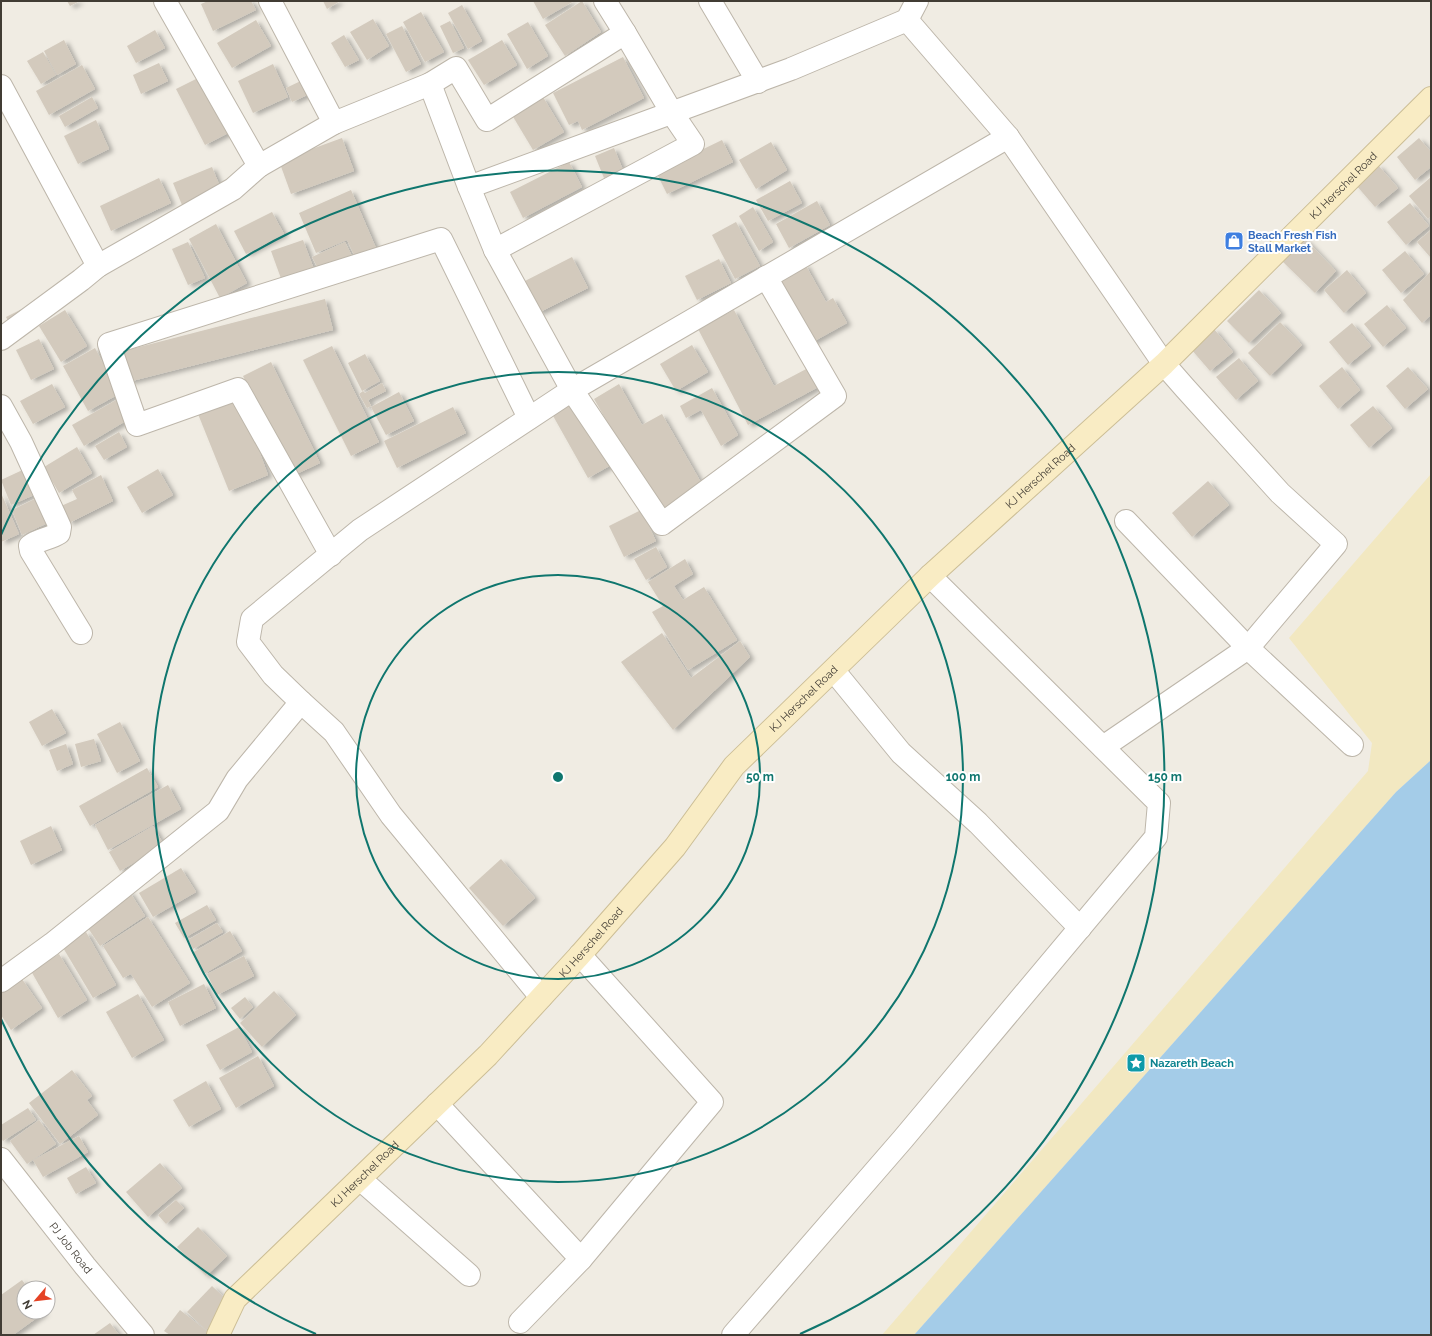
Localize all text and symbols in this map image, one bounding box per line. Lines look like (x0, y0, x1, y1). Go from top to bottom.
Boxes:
street label: KJ Herschel Road (1307, 149, 1380, 222)
place label: Beach Fresh Fish Stall Market (1248, 229, 1337, 255)
shop icon: Beach Fresh Fish Stall Market (1223, 230, 1245, 252)
street label: KJ Herschel Road (1003, 441, 1078, 511)
street label: KJ Herschel Road (767, 663, 841, 735)
centre of rings (551, 770, 565, 784)
text: 50 m (746, 770, 774, 784)
text: 100 m (946, 770, 980, 784)
text: 150 m (1148, 770, 1182, 784)
street label: KJ Herschel Road (557, 905, 626, 980)
place icon: Nazareth Beach (1125, 1052, 1147, 1074)
place label: Nazareth Beach (1150, 1057, 1234, 1070)
street label: KJ Herschel Road (328, 1138, 402, 1210)
street label: PJ Job Road (46, 1220, 95, 1276)
north arrow (16, 1280, 56, 1320)
text: N (20, 1298, 35, 1311)

